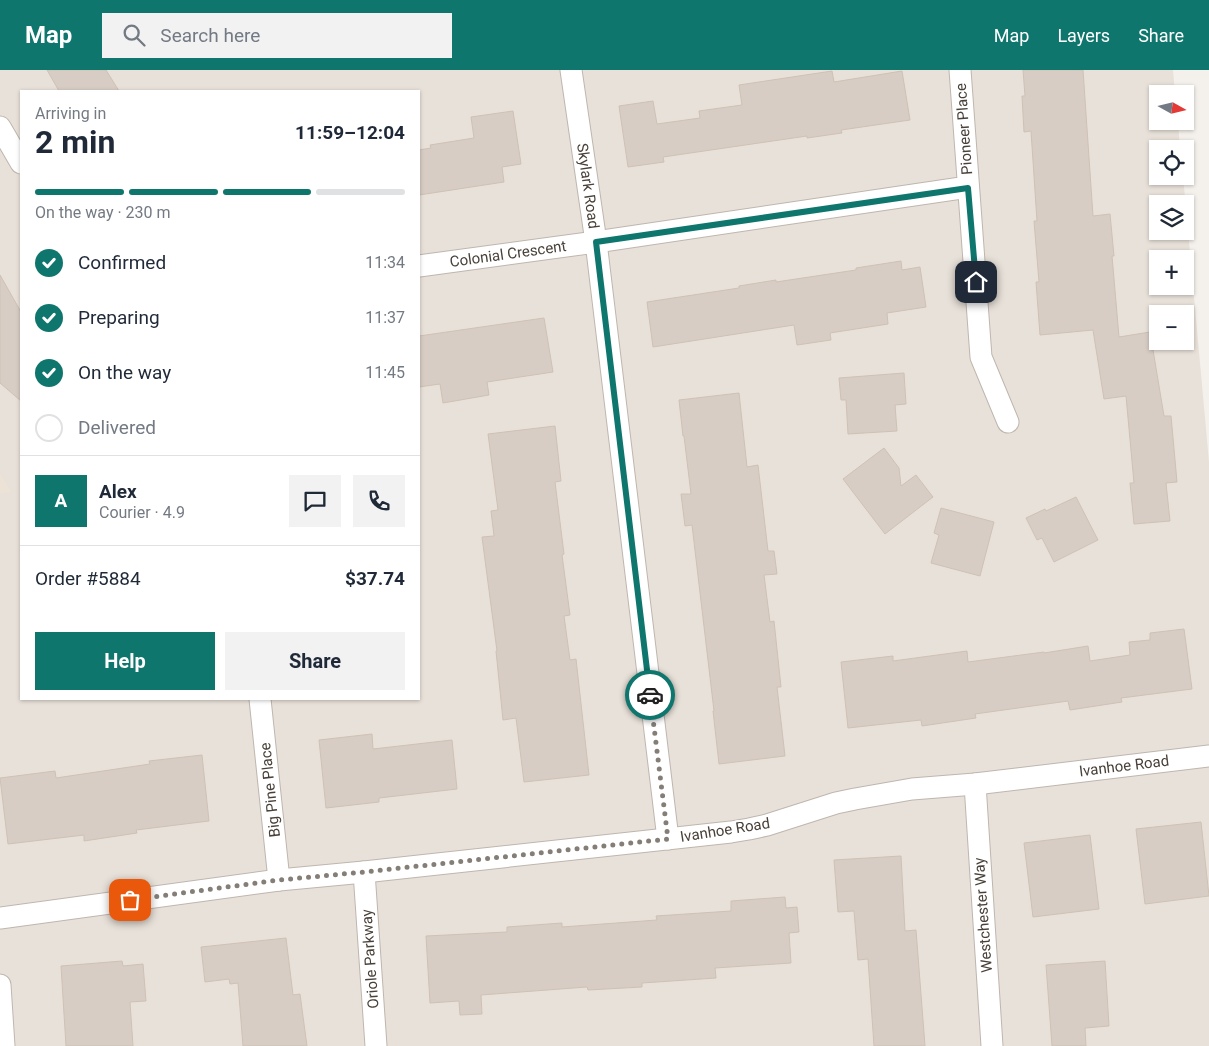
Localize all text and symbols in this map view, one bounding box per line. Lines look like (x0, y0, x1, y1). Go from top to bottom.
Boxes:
search box (102, 13, 452, 58)
text: Map (25, 21, 72, 49)
icon: search (120, 21, 148, 49)
text: Search here (160, 24, 260, 47)
text: Map (994, 25, 1029, 46)
text: Layers (1057, 25, 1110, 46)
text: Share (1138, 25, 1184, 46)
street label: Pioneer Place (952, 83, 976, 175)
north arrow (1149, 85, 1194, 130)
map controls (1149, 85, 1194, 350)
text: Arriving in (35, 104, 106, 123)
text: 11:59–12:04 (295, 121, 405, 144)
text: 2 min (35, 123, 115, 161)
button: locate (1149, 140, 1194, 185)
street label: Skylark Road (573, 142, 603, 230)
button: layers (1149, 195, 1194, 240)
text: On the way · 230 m (35, 203, 171, 222)
street label: Colonial Crescent (449, 237, 567, 271)
icon: check (35, 249, 63, 277)
button: + (1149, 250, 1194, 295)
text: Confirmed (78, 251, 166, 274)
text: 11:34 (365, 253, 405, 272)
pin (955, 261, 997, 303)
icon: home (962, 268, 990, 296)
icon: check (35, 304, 63, 332)
button: − (1149, 305, 1194, 350)
text: Preparing (78, 306, 160, 329)
text: 11:37 (365, 308, 405, 327)
icon: check (35, 359, 63, 387)
text: On the way (78, 361, 171, 384)
text: 11:45 (365, 363, 405, 382)
text: Delivered (78, 416, 156, 439)
button: chat (289, 475, 341, 527)
button: phone (353, 475, 405, 527)
text: Alex (99, 480, 137, 503)
text: A (55, 489, 67, 512)
text: Courier · 4.9 (99, 503, 185, 522)
text: Order #5884 (35, 567, 141, 590)
text: $37.74 (345, 567, 405, 590)
button: Help (35, 632, 215, 690)
button: Share (225, 632, 405, 690)
courier (625, 670, 675, 720)
icon: car (636, 681, 664, 709)
street label: Big Pine Place (256, 742, 284, 838)
street label: Ivanhoe Road (1078, 752, 1170, 780)
street label: Ivanhoe Road (679, 814, 771, 846)
street label: Westchester Way (970, 857, 996, 973)
pin (109, 879, 151, 921)
icon: bag (116, 886, 144, 914)
street label: Oriole Parkway (358, 909, 382, 1009)

